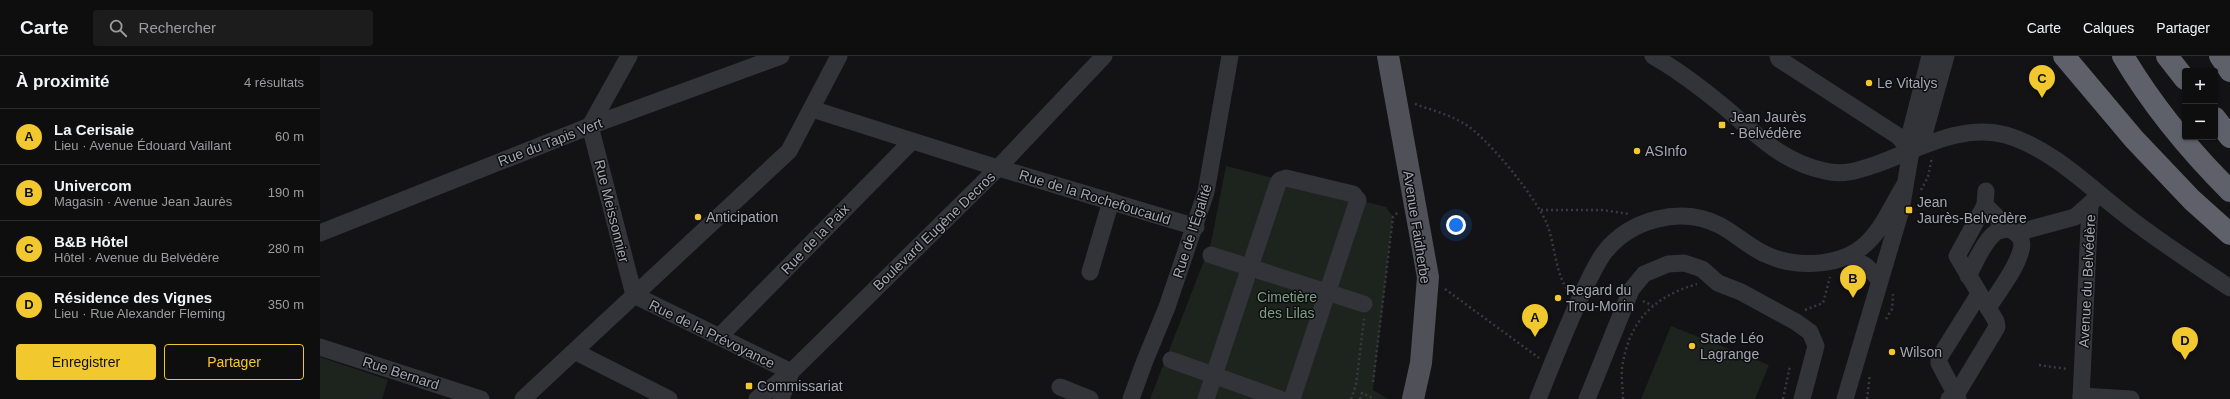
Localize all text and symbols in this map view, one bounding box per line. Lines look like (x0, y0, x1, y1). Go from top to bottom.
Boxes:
search box (93, 10, 373, 46)
text: Carte (20, 17, 69, 38)
icon: search (107, 17, 129, 39)
text: Rechercher (139, 19, 216, 36)
text: Carte (2027, 20, 2061, 36)
text: Calques (2083, 20, 2134, 36)
text: Partager (2156, 20, 2210, 36)
pin: C (2029, 65, 2055, 98)
map controls (2182, 68, 2218, 140)
button: + (2182, 68, 2218, 104)
text: À proximité (16, 72, 110, 91)
text: 4 résultats (244, 75, 304, 90)
place label: Le Vitalys (1877, 75, 1937, 91)
marker: Le Vitalys (1864, 78, 1874, 88)
button: − (2182, 104, 2218, 140)
place label: Jean Jaurès - Belvédère (1730, 109, 1806, 141)
street label: Rue du Tapis Vert (496, 115, 604, 169)
marker: Jean Jaurès - Belvédère (1717, 120, 1727, 130)
text: La Cerisaie (54, 121, 134, 138)
text: A (24, 129, 34, 144)
text: 60 m (275, 129, 304, 144)
text: Lieu · Avenue Édouard Vaillant (54, 138, 231, 153)
place label: ASInfo (1645, 143, 1687, 159)
marker: ASInfo (1632, 146, 1642, 156)
street label: Rue Meissonnier (592, 158, 633, 264)
street label: Rue de la Rochefoucauld (1017, 166, 1173, 228)
street label: Boulevard Eugène Decros (870, 168, 998, 294)
street label: Avenue Faidherbe (1400, 169, 1434, 285)
text: Univercom (54, 177, 132, 194)
street label: Rue de l'Égalité (1169, 182, 1215, 280)
text: B (24, 185, 34, 200)
text: 190 m (268, 185, 304, 200)
text: Magasin · Avenue Jean Jaurès (54, 194, 232, 209)
place label: Jean Jaurès-Belvedère (1917, 194, 2027, 226)
street label: Rue de la Paix (778, 201, 852, 277)
marker: Jean Jaurès-Belvedère (1904, 205, 1914, 215)
place label: Anticipation (706, 209, 778, 225)
marker: Anticipation (693, 212, 703, 222)
street label: Avenue du Belvédère (2076, 214, 2098, 348)
your location (1446, 215, 1466, 235)
text: B&B Hôtel (54, 233, 128, 250)
text: C (24, 241, 34, 256)
text: 280 m (268, 241, 304, 256)
text: Hôtel · Avenue du Belvédère (54, 250, 219, 265)
pin: B (1840, 265, 1866, 298)
place label: Regard du Trou-Morin (1566, 282, 1634, 314)
text: Résidence des Vignes (54, 289, 212, 306)
park label: Cimetière des Lilas (1257, 289, 1317, 321)
marker: Regard du Trou-Morin (1553, 293, 1563, 303)
text: D (24, 297, 34, 312)
text: 350 m (268, 297, 304, 312)
street label: Rue de la Prévoyance (647, 297, 778, 371)
pin: A (1522, 304, 1548, 337)
text: Lieu · Rue Alexander Fleming (54, 306, 225, 321)
pin: D (2172, 327, 2198, 360)
place label: Stade Léo Lagrange (1700, 330, 1764, 362)
marker: Stade Léo Lagrange (1687, 341, 1697, 351)
button: Enregistrer (16, 344, 156, 380)
button: Partager (164, 344, 304, 380)
place label: Wilson (1900, 344, 1942, 360)
marker: Wilson (1887, 347, 1897, 357)
street label: Rue Bernard (361, 353, 441, 393)
place label: Commissariat (757, 378, 843, 394)
marker: Commissariat (744, 381, 754, 391)

